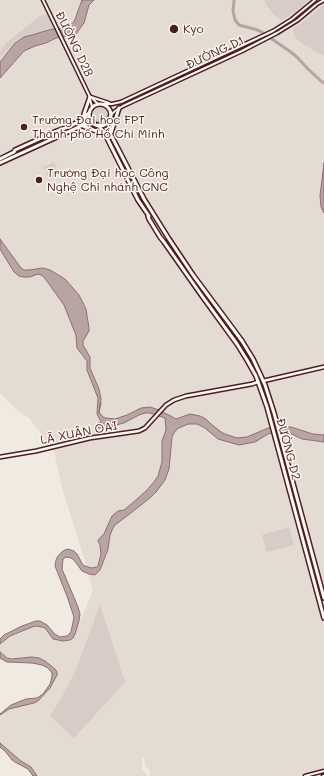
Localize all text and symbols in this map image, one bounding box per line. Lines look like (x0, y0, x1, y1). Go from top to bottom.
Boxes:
street label: ĐƯỜNG D2B (52, 9, 96, 79)
place label: Kyo (183, 22, 204, 36)
marker: Kyo (168, 23, 180, 35)
street label: ĐƯỜNG D1 (184, 33, 246, 73)
place label: Trường Đại học FPT Thành phố Hồ Chí Minh (32, 113, 164, 141)
marker: Trường Đại học FPT Thành phố Hồ Chí Minh (19, 122, 29, 132)
place label: Trường Đại học Công Nghệ Chi nhánh CNC (47, 166, 169, 194)
marker: Trường Đại học Công Nghệ Chi nhánh CNC (34, 175, 44, 185)
street label: ĐƯỜNG D2 (273, 416, 303, 482)
street label: LÃ XUÂN OAI (39, 418, 119, 448)

